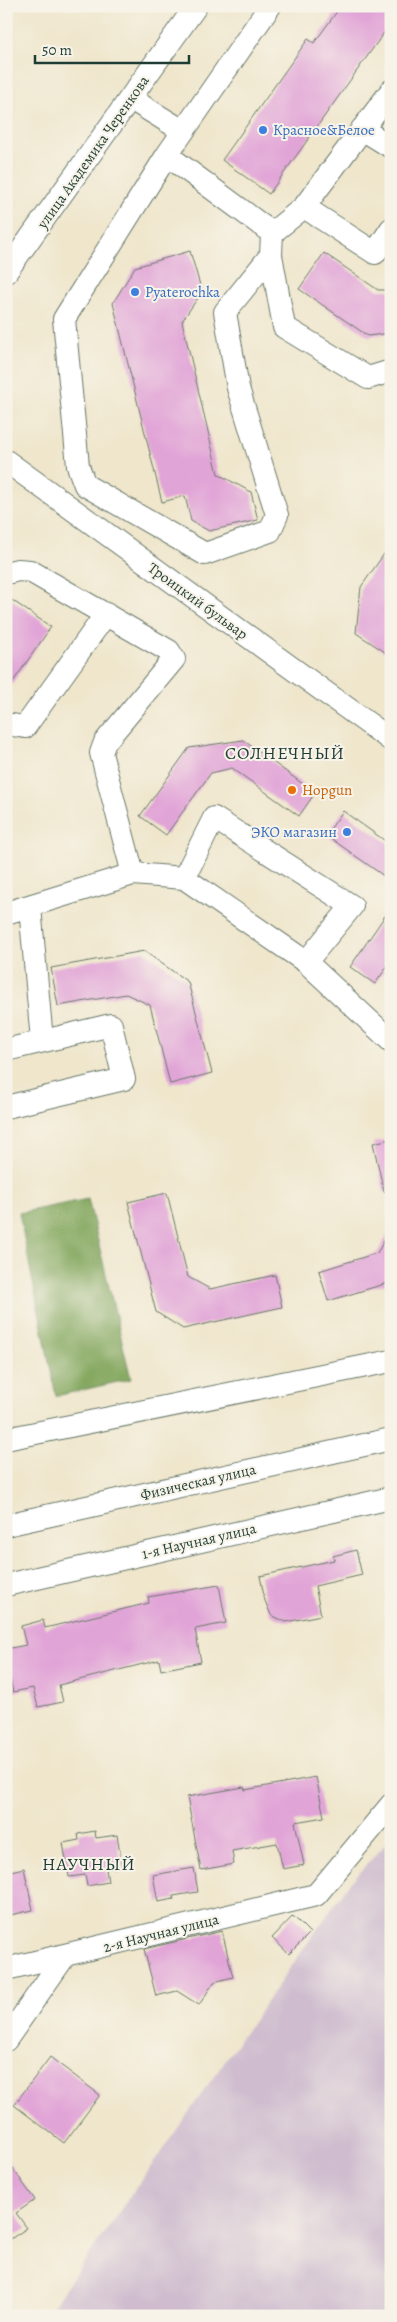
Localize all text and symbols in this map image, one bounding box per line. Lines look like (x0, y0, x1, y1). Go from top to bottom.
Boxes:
scale bar (35, 32, 189, 64)
text: 50 m (42, 40, 72, 60)
street label: улица Академика Черенкова (32, 71, 154, 233)
place label: Красное&Белое (273, 120, 375, 140)
marker: Красное&Белое (257, 124, 269, 136)
place label: Pyaterochka (145, 282, 220, 302)
marker: Pyaterochka (129, 286, 141, 298)
street label: Троицкий бульвар (144, 558, 252, 644)
district label: СОЛНЕЧНЫЙ (225, 741, 345, 765)
place label: Hopgun (302, 780, 352, 800)
marker: Hopgun (286, 784, 298, 796)
place label: ЭКО магазин (251, 822, 337, 842)
marker: ЭКО магазин (341, 826, 353, 838)
street label: Физическая улица (138, 1459, 258, 1505)
street label: 1-я Научная улица (140, 1518, 258, 1564)
district label: НАУЧНЫЙ (42, 1852, 136, 1876)
street label: 2-я Научная улица (101, 1909, 221, 1957)

